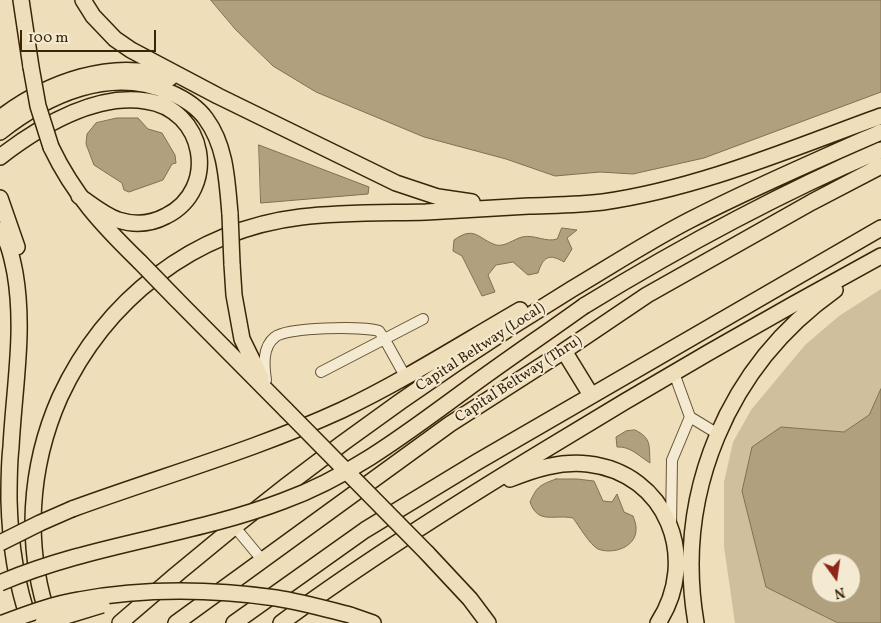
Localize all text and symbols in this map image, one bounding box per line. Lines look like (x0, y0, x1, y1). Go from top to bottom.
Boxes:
scale bar (22, 20, 159, 52)
text: 100 m (28, 28, 68, 49)
street label: Capital Beltway (Local) (413, 300, 549, 396)
street label: Capital Beltway (Thru) (452, 332, 586, 428)
north arrow (811, 553, 861, 603)
text: N (832, 582, 847, 603)

